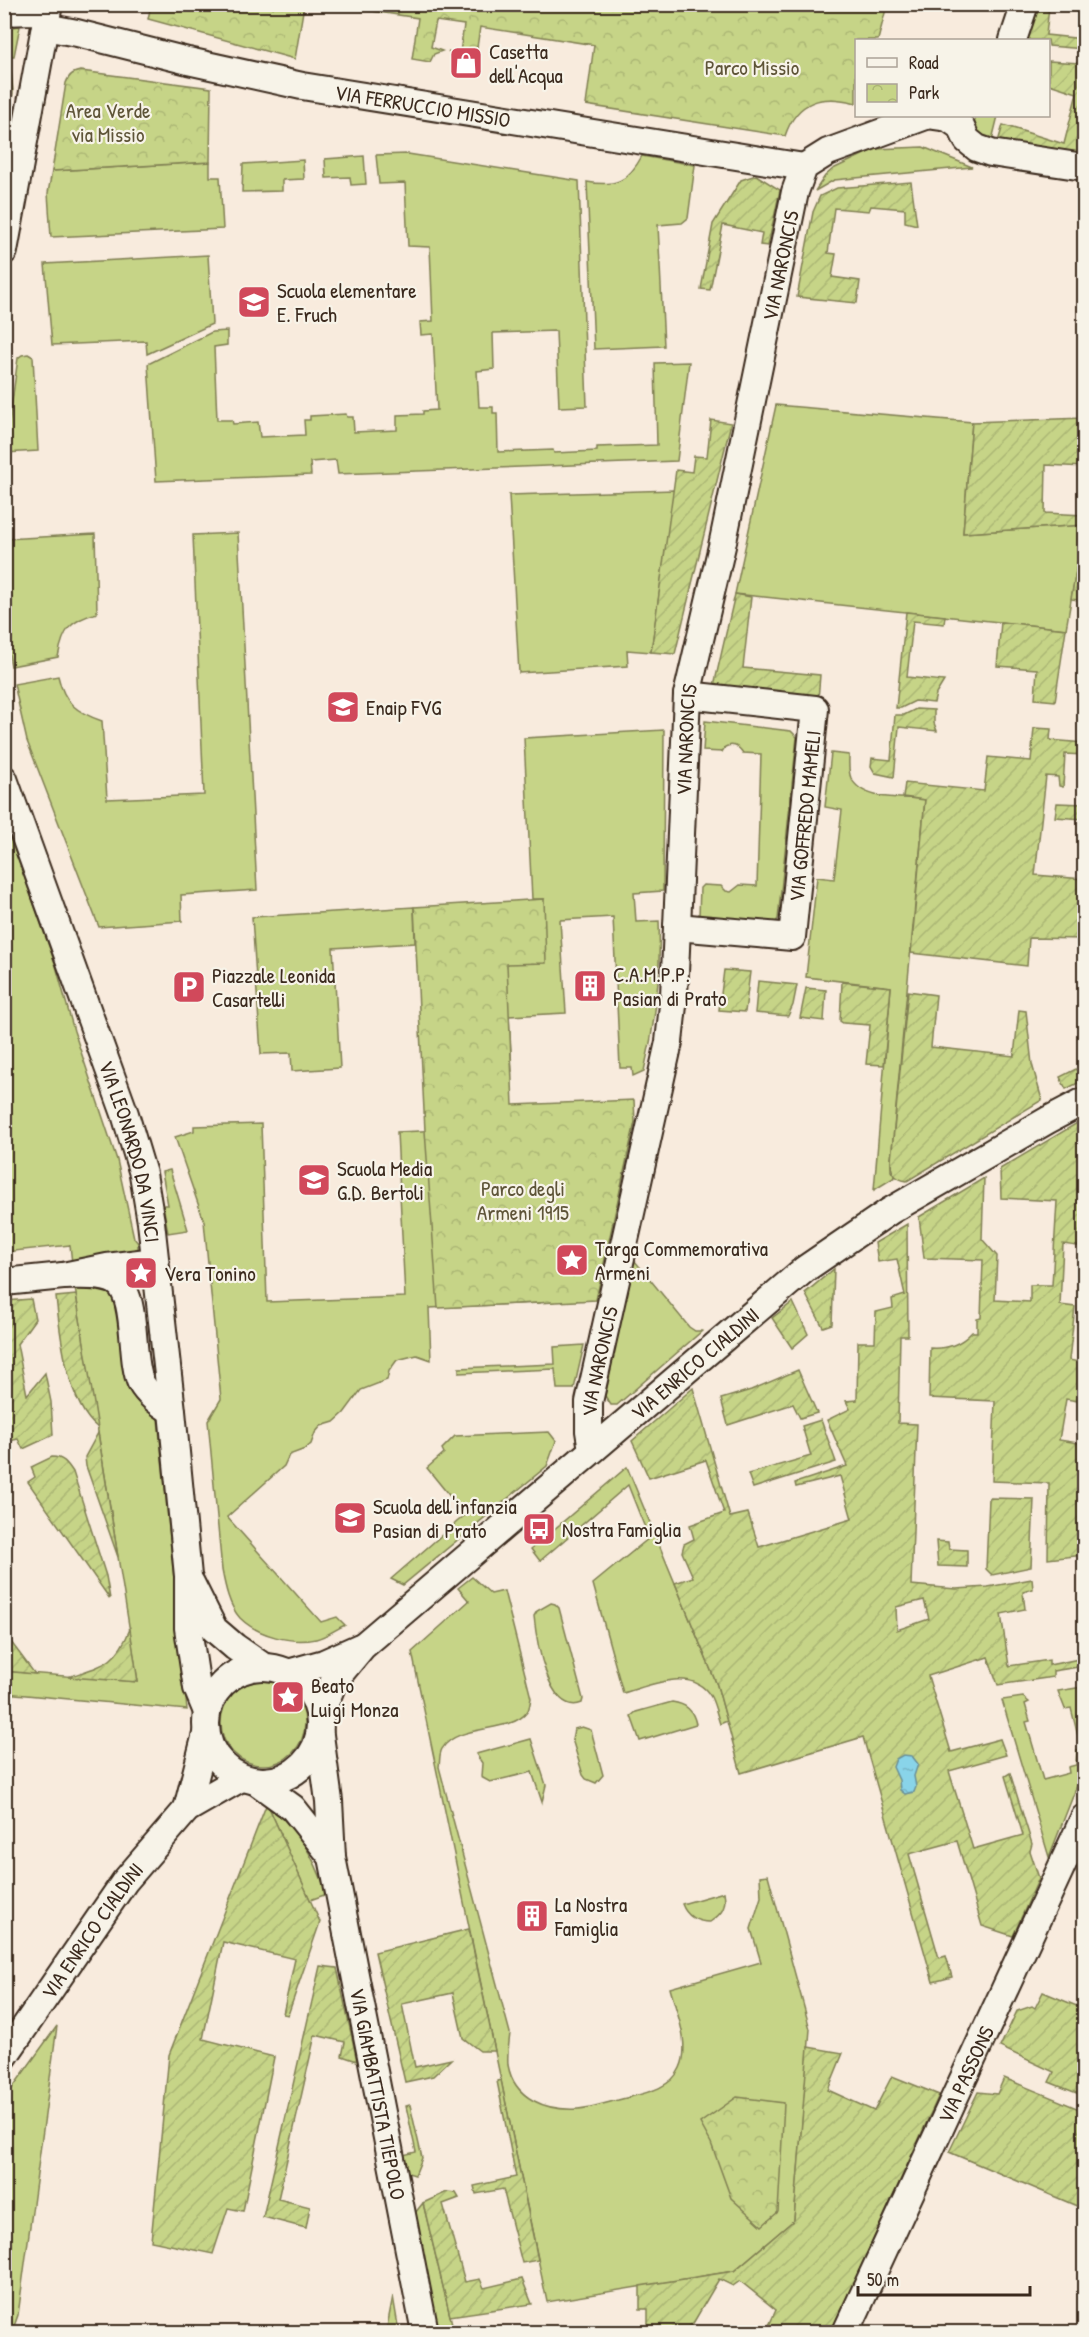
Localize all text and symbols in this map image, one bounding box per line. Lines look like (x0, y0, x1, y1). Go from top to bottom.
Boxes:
place label: Casetta dell'Acqua (489, 37, 563, 90)
legend (855, 39, 1050, 117)
shop icon: Casetta dell'Acqua (448, 45, 484, 81)
text: Road (909, 50, 939, 75)
park label: Parco Missio (705, 53, 799, 82)
street label: VIA FERRUCCIO MISSIO (333, 77, 513, 134)
text: Park (909, 80, 940, 105)
park label: Area Verde via Missio (66, 96, 150, 149)
street label: VIA NARONCIS (754, 207, 805, 323)
place label: Scuola elementare E. Fruch (277, 276, 417, 329)
school or university icon: Scuola elementare E. Fruch (236, 284, 272, 320)
street label: VIA NARONCIS (668, 680, 704, 796)
school or university icon: Enaip FVG (325, 689, 361, 725)
place label: Enaip FVG (366, 693, 441, 722)
street label: VIA GOFFREDO MAMELI (781, 729, 827, 903)
place label: C.A.M.P.P. Pasian di Prato (613, 960, 727, 1013)
place label: Piazzale Leonida Casartelli (212, 961, 335, 1014)
building icon: C.A.M.P.P. Pasian di Prato (572, 968, 608, 1004)
parking icon: Piazzale Leonida Casartelli (171, 969, 207, 1005)
street label: VIA LEONARDO DA VINCI (92, 1056, 168, 1244)
place label: Scuola Media G.D. Bertoli (337, 1154, 432, 1207)
school or university icon: Scuola Media G.D. Bertoli (296, 1162, 332, 1198)
park label: Parco degli Armeni 1915 (477, 1174, 569, 1227)
place label: Targa Commemorativa Armeni (595, 1234, 768, 1287)
place icon: Targa Commemorativa Armeni (554, 1242, 590, 1278)
place icon: Vera Tonino (123, 1255, 159, 1291)
place label: Vera Tonino (164, 1259, 256, 1288)
street label: VIA ENRICO CIALDINI (624, 1300, 765, 1426)
street label: VIA NARONCIS (574, 1303, 624, 1416)
place label: Scuola dell'infanzia Pasian di Prato (373, 1492, 517, 1545)
school or university icon: Scuola dell'infanzia Pasian di Prato (332, 1500, 368, 1536)
bus stop icon: Nostra Famiglia (521, 1511, 557, 1547)
place label: Nostra Famiglia (562, 1515, 681, 1544)
place label: Beato Luigi Monza (311, 1671, 398, 1724)
place icon: Beato Luigi Monza (270, 1679, 306, 1715)
street label: VIA ENRICO CIALDINI (34, 1856, 149, 2004)
place label: La Nostra Famiglia (554, 1890, 627, 1943)
building icon: La Nostra Famiglia (514, 1898, 550, 1934)
street label: VIA GIAMBATTISTA TIEPOLO (343, 1986, 413, 2202)
street label: VIA PASSONS (930, 2021, 1000, 2128)
scale bar (858, 2259, 1030, 2297)
text: 50 m (867, 2267, 899, 2292)

